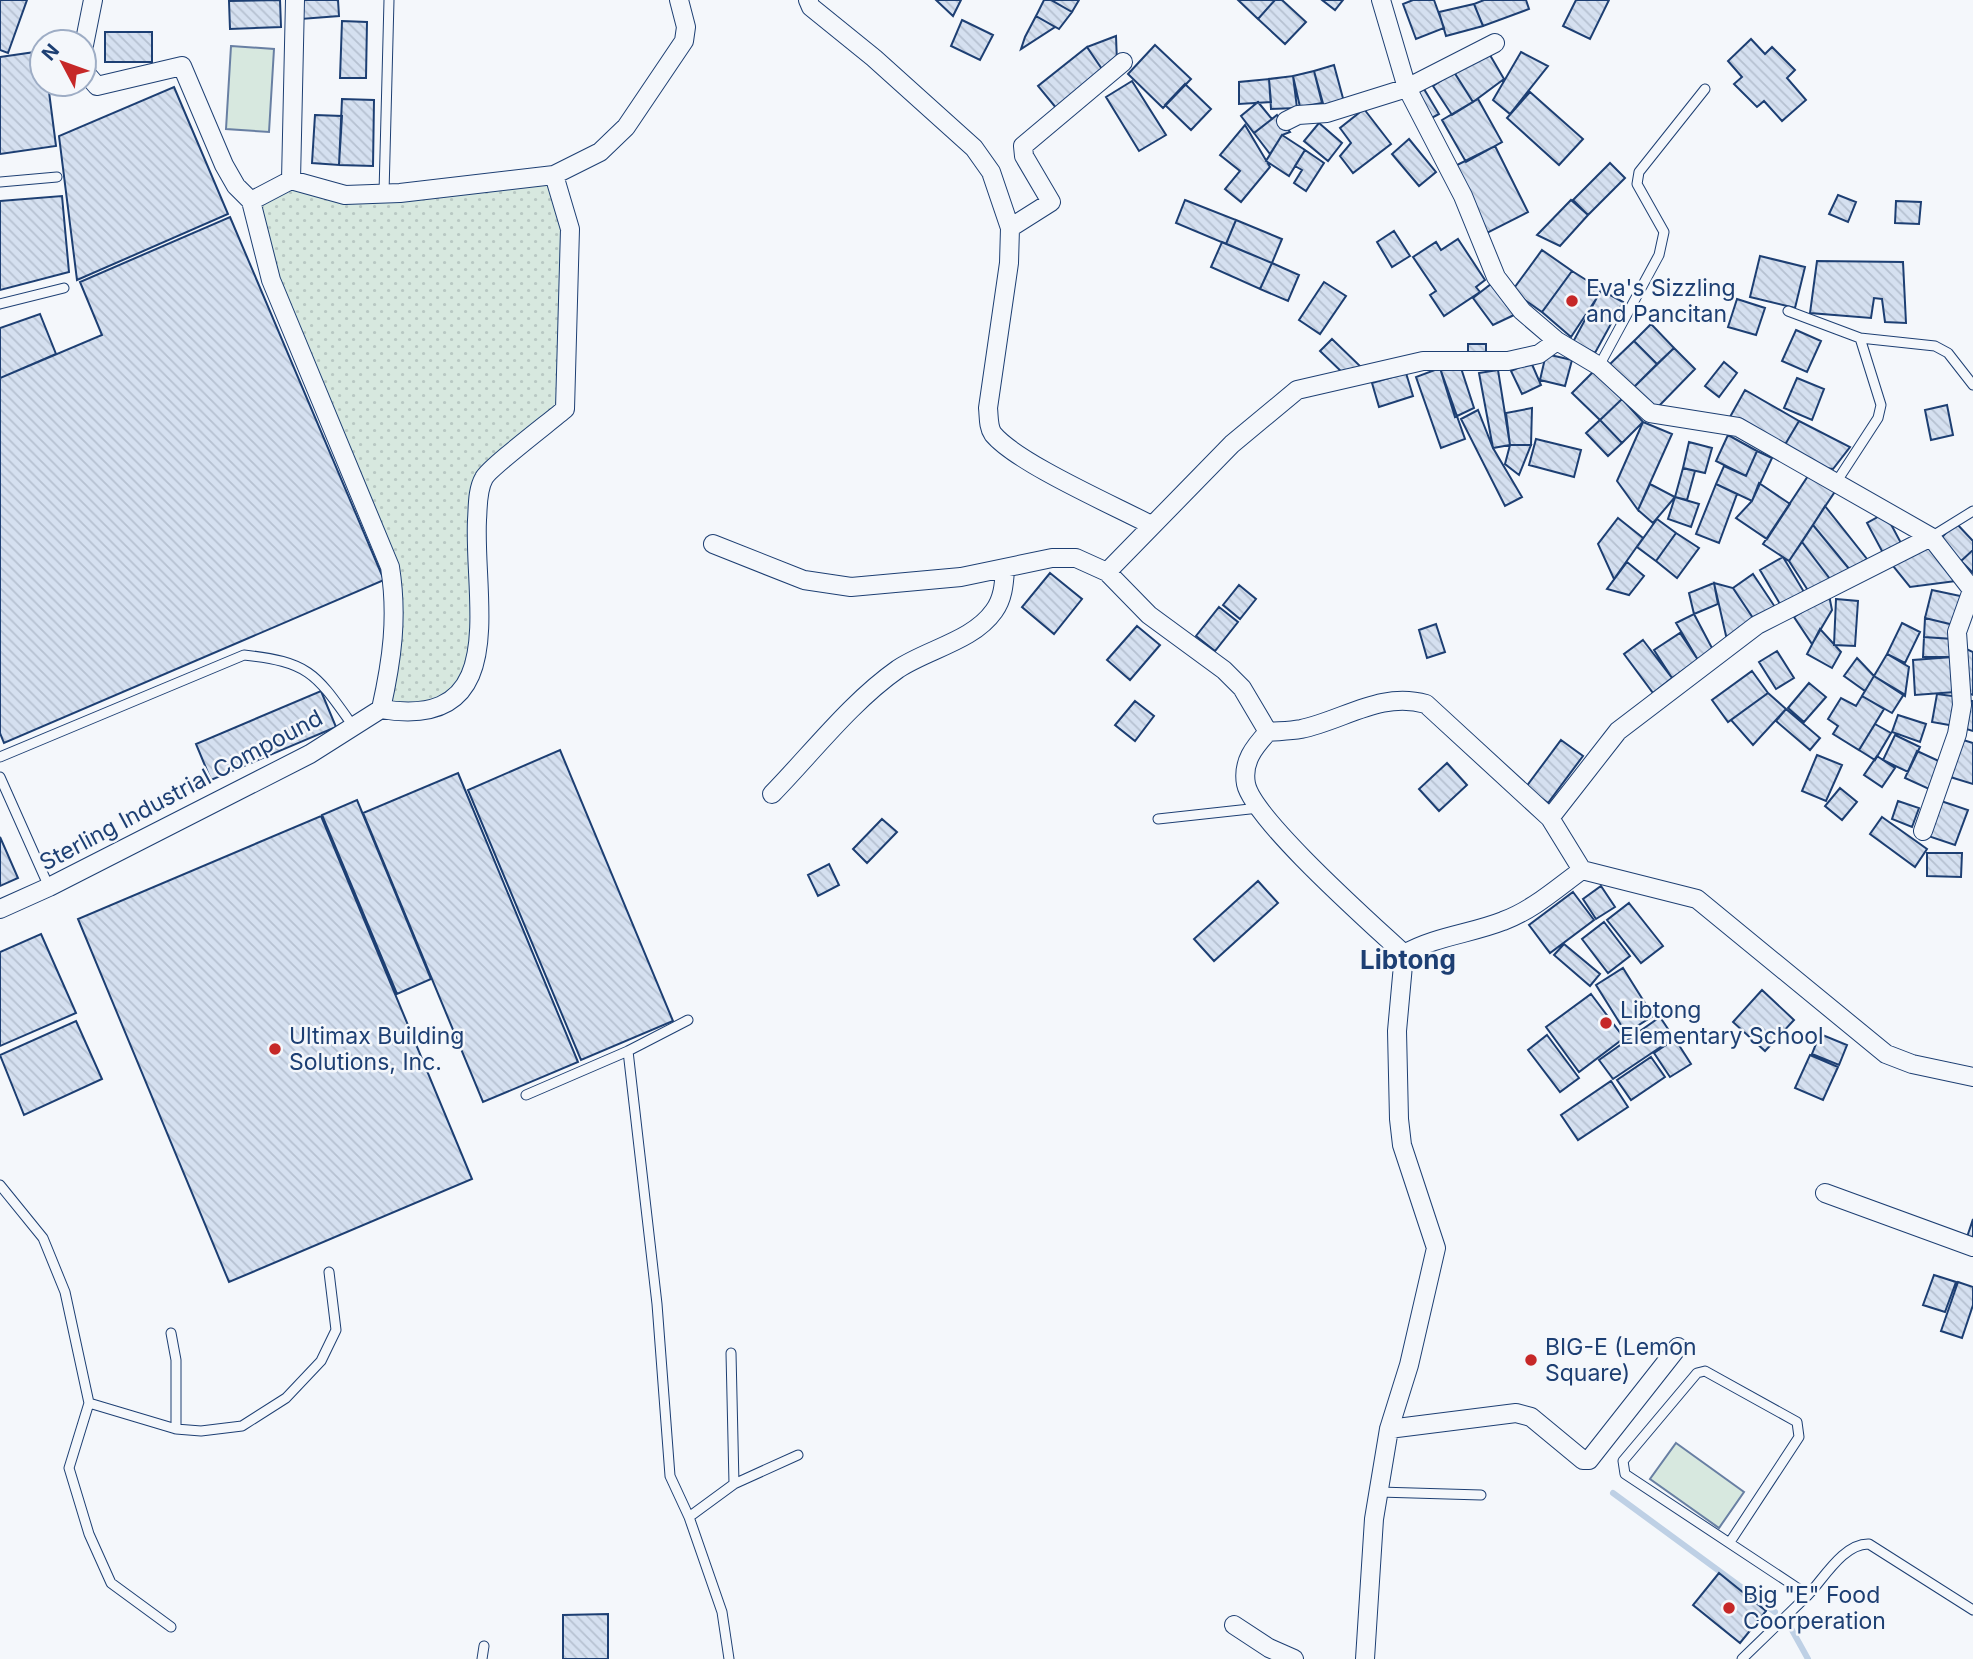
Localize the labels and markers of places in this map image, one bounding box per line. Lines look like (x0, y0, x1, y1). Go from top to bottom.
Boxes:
place label: Eva's Sizzling and Pancitan (1586, 274, 1736, 328)
marker: Eva's Sizzling and Pancitan (1564, 293, 1580, 309)
place label: Libtong Elementary School (1620, 996, 1824, 1050)
marker: Libtong Elementary School (1598, 1015, 1614, 1031)
place label: Ultimax Building Solutions, Inc. (289, 1022, 464, 1076)
marker: Ultimax Building Solutions, Inc. (267, 1041, 283, 1057)
place label: BIG-E (Lemon Square) (1545, 1333, 1697, 1387)
marker: BIG-E (Lemon Square) (1523, 1352, 1539, 1368)
place label: Big "E" Food Coorperation (1743, 1581, 1886, 1635)
marker: Big "E" Food Coorperation (1721, 1600, 1737, 1616)

